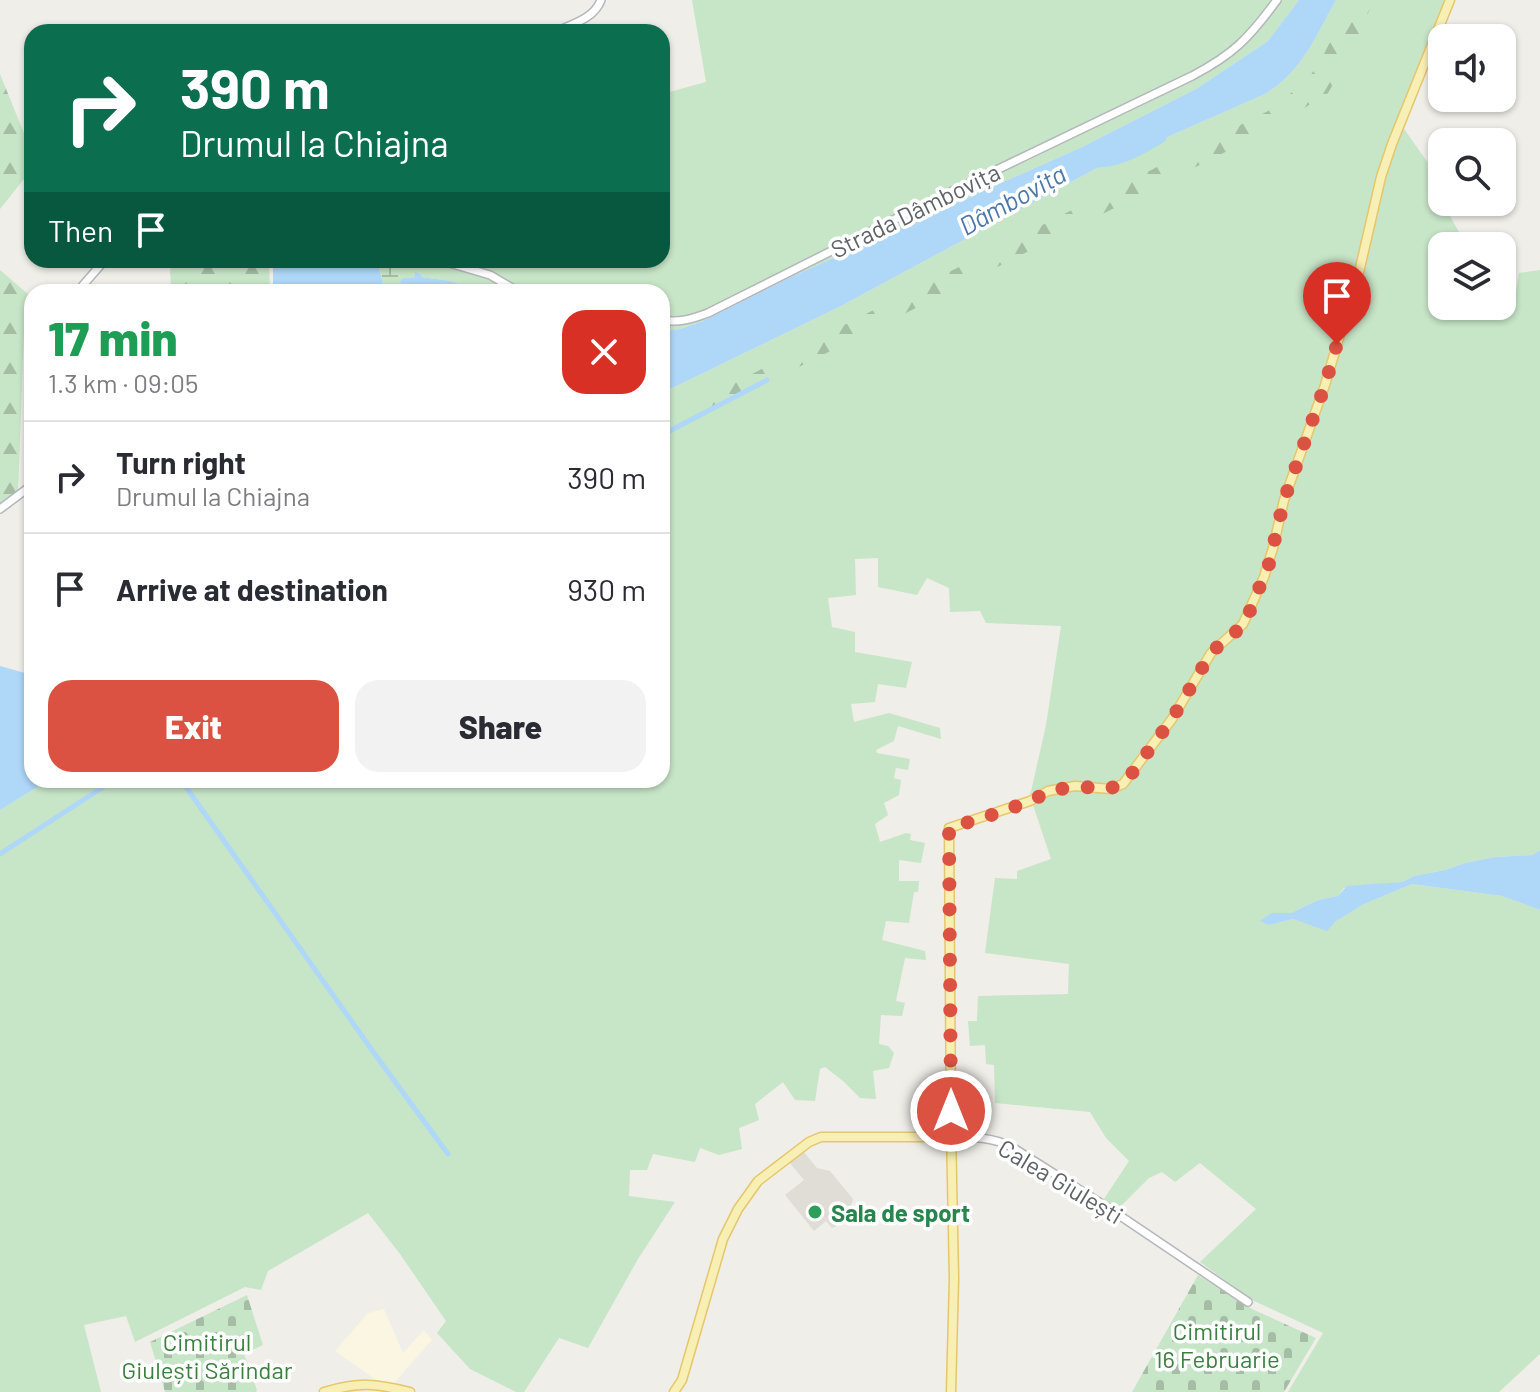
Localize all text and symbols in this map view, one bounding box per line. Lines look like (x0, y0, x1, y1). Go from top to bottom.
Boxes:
map controls (1428, 24, 1516, 320)
button: sound (1428, 24, 1516, 112)
text: 390 m (180, 53, 330, 120)
icon: right (48, 56, 152, 160)
text: Drumul la Chiajna (180, 121, 449, 164)
button: search (1428, 128, 1516, 216)
street label: Strada Dâmbovița (826, 156, 1004, 264)
water label: Dâmbovița (953, 157, 1071, 241)
icon: arrive (129, 208, 173, 252)
text: Then (48, 212, 113, 248)
button: layers (1428, 232, 1516, 320)
pin (1303, 262, 1371, 344)
icon: arrive (1315, 274, 1359, 318)
text: 17 min (48, 308, 178, 366)
button: close (562, 310, 646, 394)
text: 1.3 km · 09:05 (48, 367, 198, 398)
text: Turn right (116, 444, 246, 480)
icon: right (48, 455, 92, 499)
text: 390 m (567, 459, 646, 495)
text: Drumul la Chiajna (116, 480, 310, 511)
icon: arrive (48, 567, 92, 611)
text: Arrive at destination (116, 571, 388, 607)
text: 930 m (567, 571, 646, 607)
button: Exit (48, 680, 339, 772)
button: Share (355, 680, 646, 772)
position arrow (909, 1069, 993, 1153)
street label: Calea Giulești (993, 1132, 1129, 1230)
place label: Sala de sport (831, 1198, 970, 1227)
marker: Sala de sport (806, 1203, 824, 1221)
park label: Cimitirul 16 Februarie (1154, 1316, 1280, 1373)
park label: Cimitirul Giulești Sărindar (122, 1327, 293, 1384)

